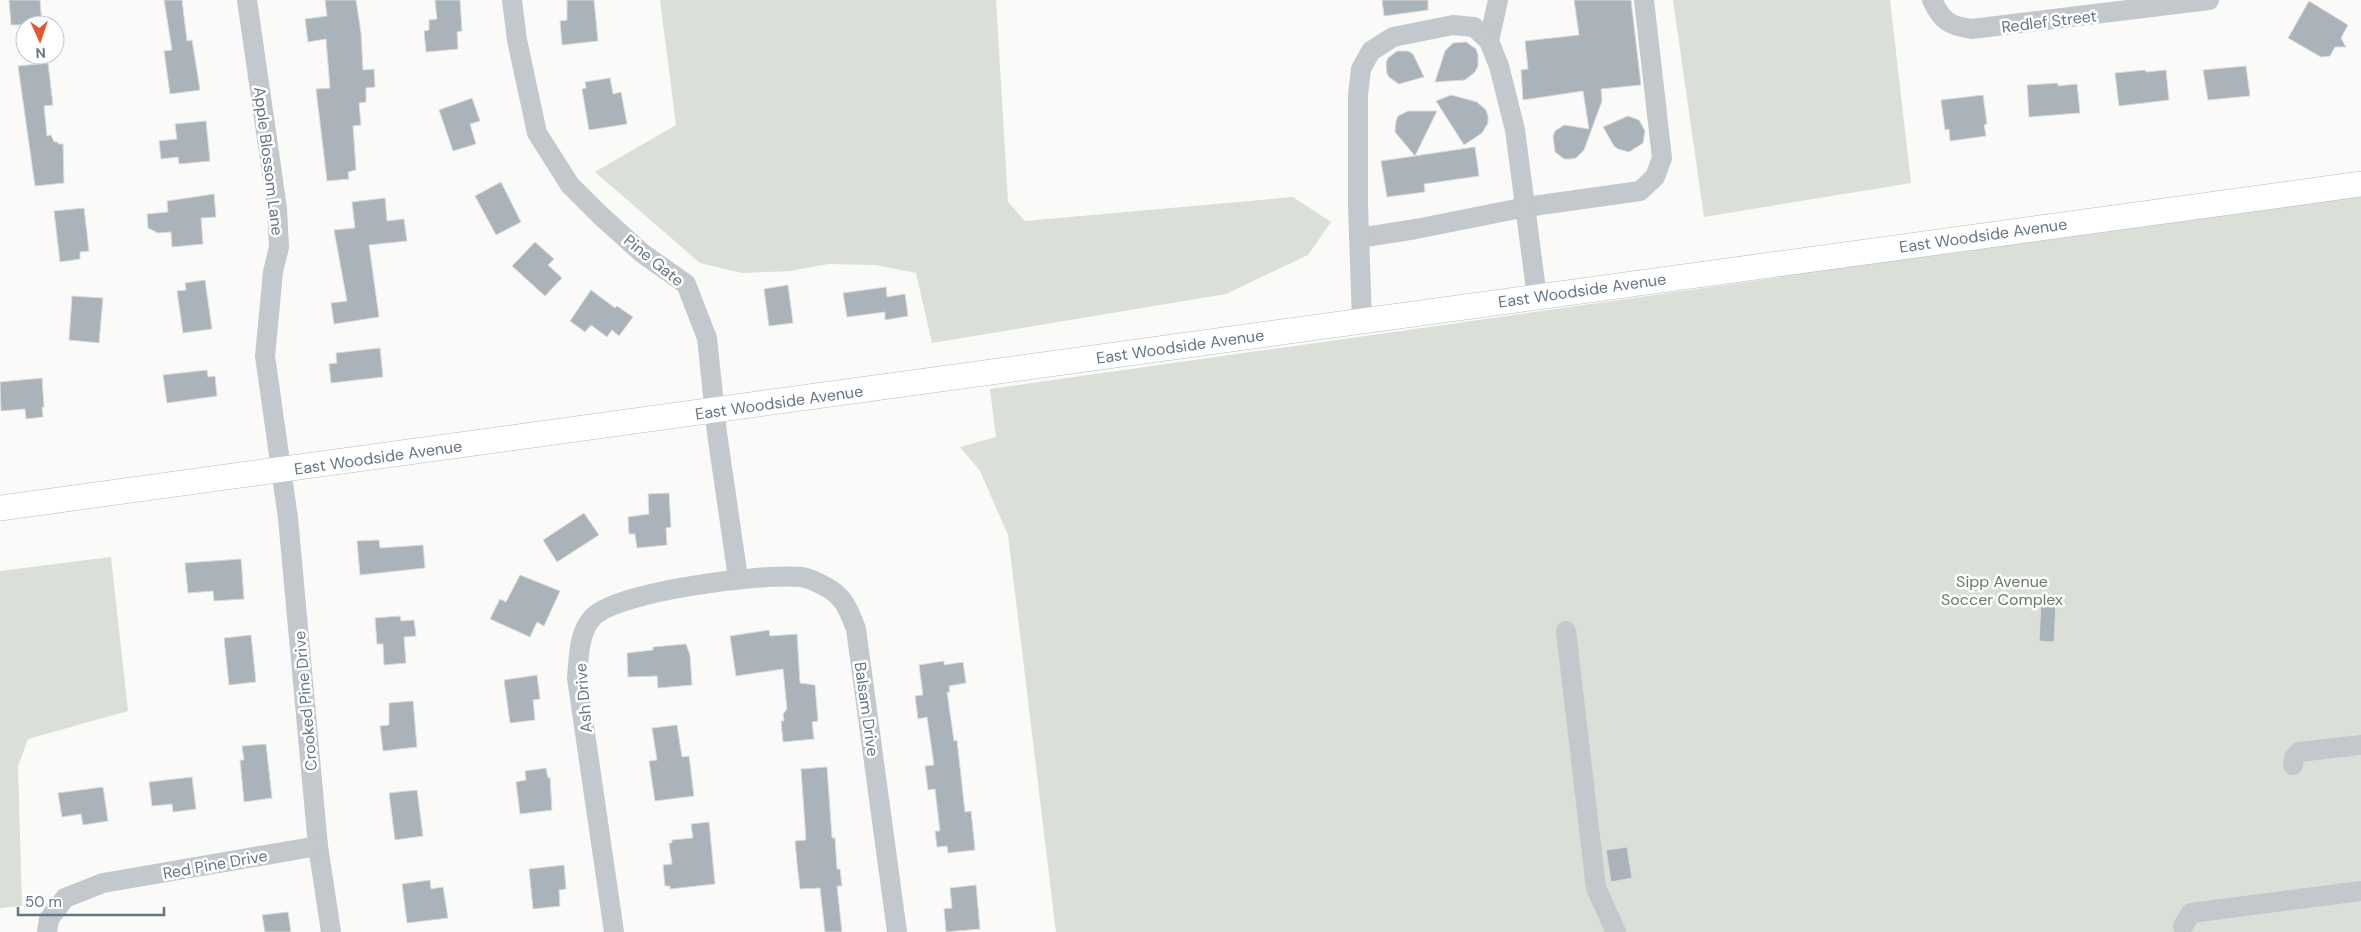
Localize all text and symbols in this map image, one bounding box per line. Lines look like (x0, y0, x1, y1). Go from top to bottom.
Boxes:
street label: Redlef Street (2000, 5, 2098, 38)
north arrow (15, 15, 65, 65)
text: N (35, 44, 46, 62)
street label: Apple Blossom Lane (249, 85, 288, 237)
street label: East Woodside Avenue (1898, 213, 2068, 258)
street label: Pine Gate (619, 230, 688, 291)
street label: East Woodside Avenue (1497, 268, 1667, 313)
street label: East Woodside Avenue (1095, 324, 1265, 369)
street label: East Woodside Avenue (694, 380, 864, 425)
street label: East Woodside Avenue (293, 435, 463, 480)
park label: Sipp Avenue Soccer Complex (1941, 571, 2063, 610)
street label: Crooked Pine Drive (289, 630, 322, 772)
street label: Balsam Drive (849, 661, 884, 758)
street label: Ash Drive (570, 662, 597, 734)
street label: Red Pine Drive (161, 845, 269, 884)
scale bar (18, 884, 164, 916)
text: 50 m (25, 892, 62, 912)

